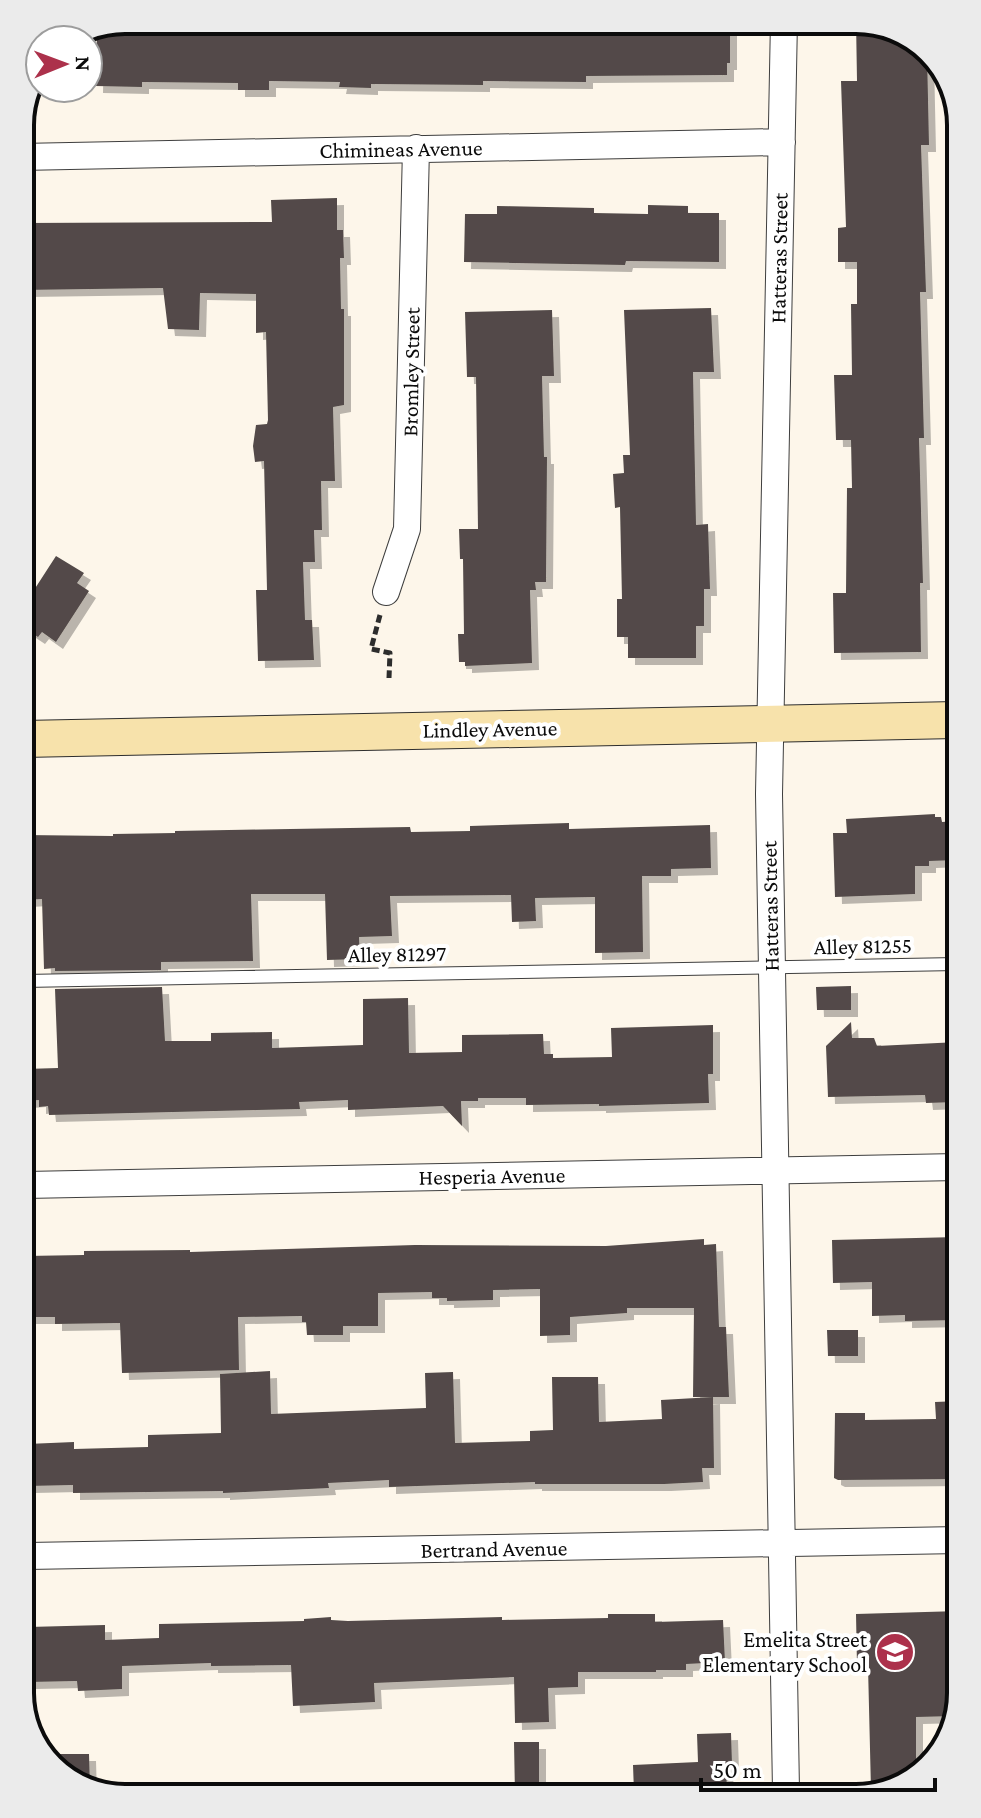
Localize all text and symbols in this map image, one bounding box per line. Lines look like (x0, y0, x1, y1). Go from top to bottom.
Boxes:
north arrow (24, 24, 104, 104)
text: N (71, 56, 96, 71)
street label: Chimineas Avenue (319, 135, 483, 163)
street label: Hatteras Street (765, 192, 793, 324)
street label: Bromley Street (397, 306, 425, 437)
street label: Lindley Avenue (422, 715, 558, 743)
street label: Hatteras Street (756, 840, 784, 972)
street label: Alley 81255 (814, 933, 912, 959)
street label: Alley 81297 (348, 941, 446, 967)
street label: Hesperia Avenue (418, 1162, 566, 1190)
street label: Bertrand Avenue (420, 1535, 568, 1563)
place label: Emelita Street Elementary School (702, 1627, 868, 1677)
school or university icon: Emelita Street Elementary School (874, 1631, 916, 1673)
scale bar (701, 1742, 935, 1792)
text: 50 m (713, 1756, 762, 1783)

